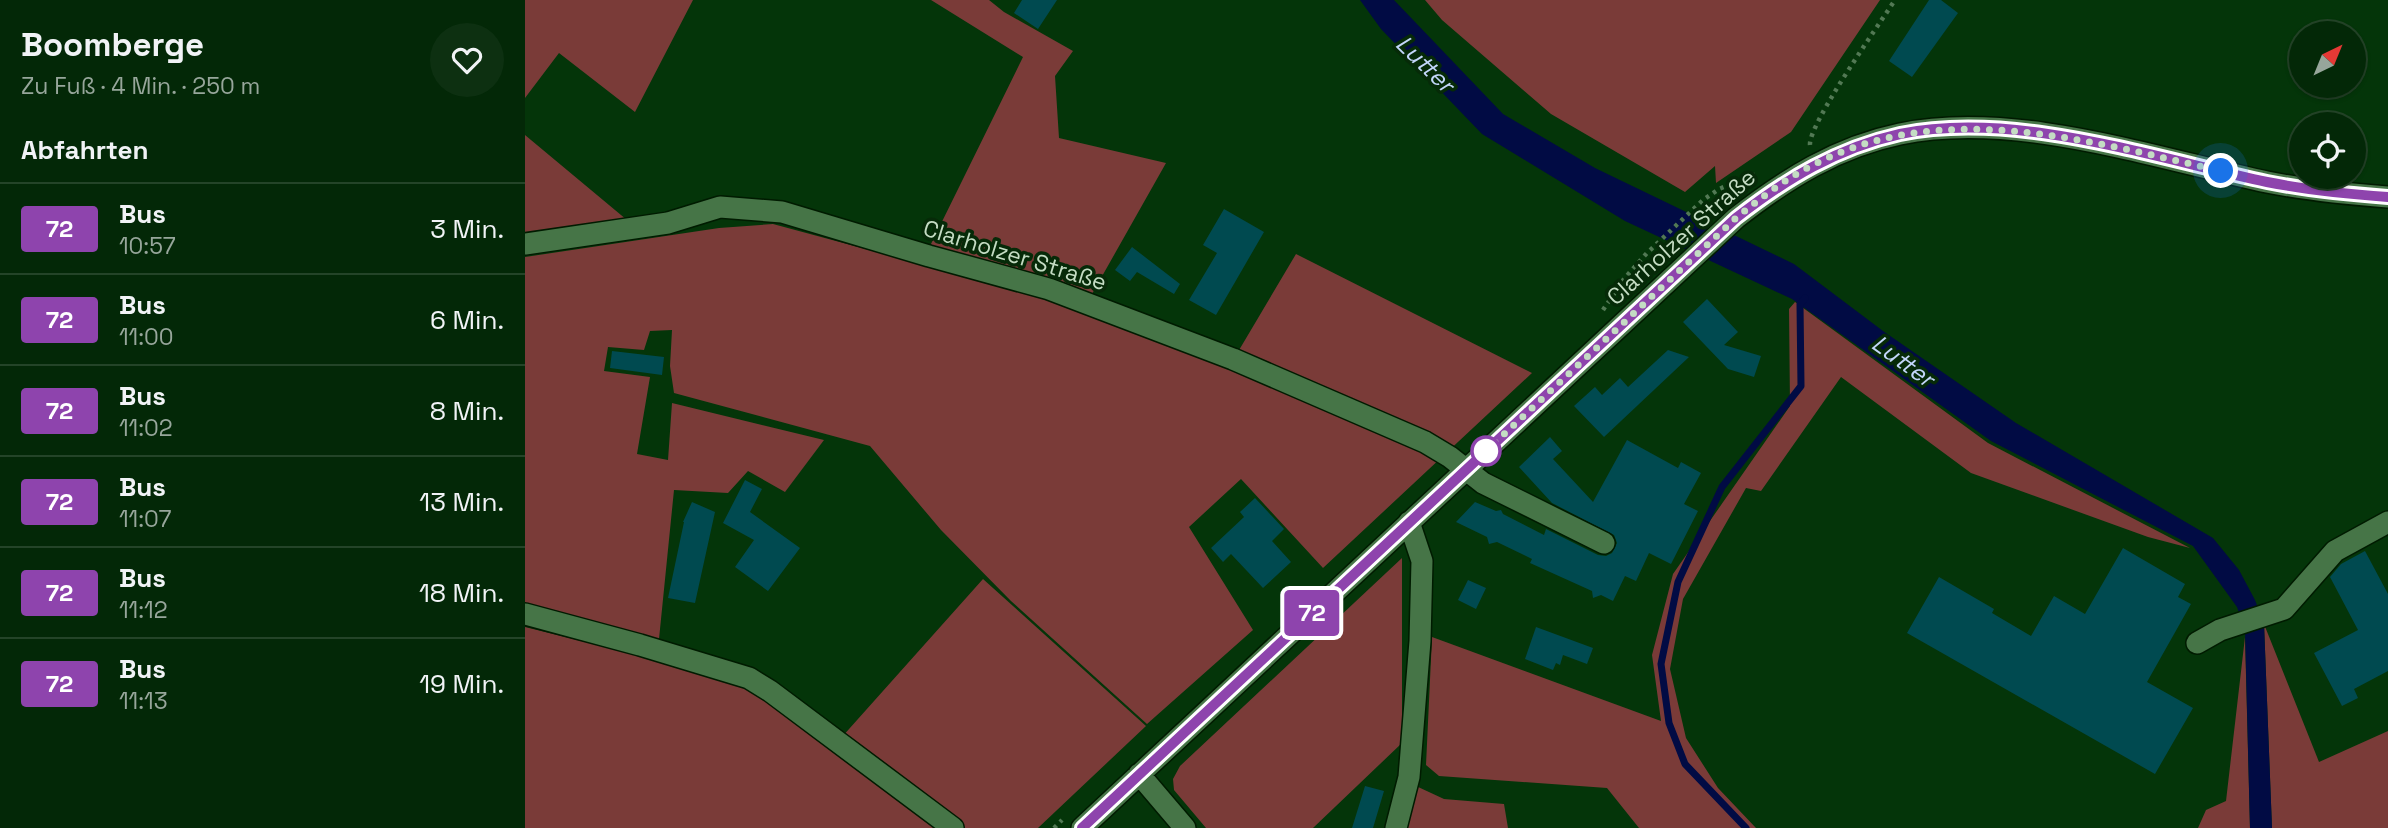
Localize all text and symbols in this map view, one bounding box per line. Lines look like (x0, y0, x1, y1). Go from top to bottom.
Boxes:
north arrow (2289, 21, 2366, 98)
map controls (2289, 21, 2366, 189)
button: heart (430, 23, 504, 97)
text: Boomberge (21, 24, 204, 66)
water label: Lutter (1390, 28, 1463, 101)
text: Zu Fuß · 4 Min. · 250 m (21, 71, 260, 101)
button: locate (2289, 112, 2366, 189)
text: Abfahrten (21, 133, 149, 167)
your location (2203, 153, 2238, 188)
street label: Clarholzer Straße (1600, 162, 1762, 312)
text: Bus (119, 197, 166, 231)
text: 3 Min. (430, 212, 504, 246)
text: 72 (46, 213, 73, 244)
street label: Clarholzer Straße (920, 213, 1110, 297)
text: 10:57 (119, 231, 176, 261)
text: Bus (119, 288, 166, 322)
text: 6 Min. (430, 303, 504, 337)
text: 72 (46, 304, 73, 335)
text: 11:00 (119, 322, 174, 352)
water label: Lutter (1866, 328, 1943, 395)
text: Bus (119, 379, 166, 413)
text: 8 Min. (430, 394, 504, 428)
text: 72 (46, 395, 73, 426)
text: 11:02 (119, 413, 173, 443)
unlabelled marker (1471, 436, 1501, 466)
text: Bus (119, 470, 166, 504)
text: 13 Min. (419, 485, 504, 519)
text: 72 (46, 486, 73, 517)
text: 11:07 (119, 504, 171, 534)
text: Bus (119, 561, 166, 595)
text: 18 Min. (419, 576, 504, 610)
text: 72 (46, 577, 73, 608)
line badge: 72 (1281, 590, 1343, 636)
text: 11:12 (119, 595, 168, 625)
text: 72 (1298, 597, 1326, 628)
text: Bus (119, 652, 166, 686)
text: 19 Min. (419, 667, 504, 701)
text: 72 (46, 668, 73, 699)
text: 11:13 (119, 686, 168, 716)

